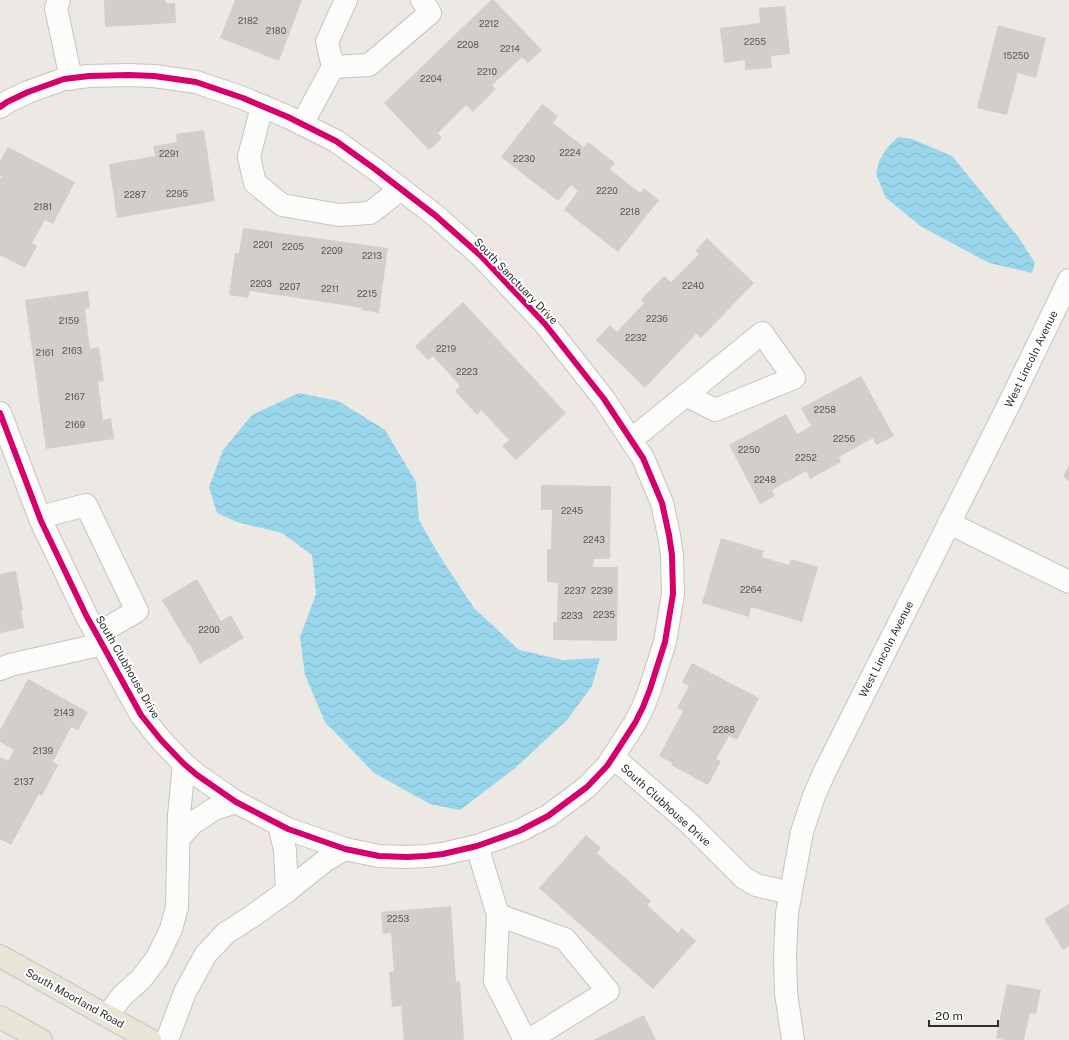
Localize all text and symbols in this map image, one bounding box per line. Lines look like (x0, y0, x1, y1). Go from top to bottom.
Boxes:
house number: 2182 (238, 15, 258, 26)
house number: 2212 (479, 18, 499, 29)
house number: 2180 (266, 25, 287, 36)
house number: 2255 (744, 36, 766, 47)
house number: 2208 (457, 39, 479, 50)
house number: 2214 (500, 43, 520, 54)
house number: 15250 (1003, 50, 1030, 61)
house number: 2210 (477, 66, 497, 77)
house number: 2204 (420, 73, 442, 84)
house number: 2224 (559, 147, 581, 158)
house number: 2291 (159, 148, 179, 159)
house number: 2230 (513, 153, 535, 164)
house number: 2220 (596, 185, 618, 196)
house number: 2295 (166, 188, 188, 199)
house number: 2287 (124, 189, 146, 200)
house number: 2181 (34, 201, 52, 212)
house number: 2218 (620, 206, 640, 217)
street label: South Sanctuary Drive (472, 236, 560, 326)
house number: 2201 (253, 239, 273, 250)
house number: 2205 (282, 241, 304, 252)
house number: 2209 (321, 245, 343, 256)
house number: 2213 (362, 250, 382, 261)
house number: 2203 (250, 278, 272, 289)
house number: 2240 (682, 280, 704, 291)
house number: 2207 (279, 281, 301, 292)
house number: 2211 (321, 283, 339, 294)
house number: 2215 (357, 288, 377, 299)
street label: West Lincoln Avenue (1002, 309, 1060, 409)
house number: 2236 (646, 313, 668, 324)
house number: 2159 (59, 315, 80, 326)
house number: 2232 (625, 332, 647, 343)
house number: 2219 (436, 343, 456, 354)
house number: 2163 (62, 345, 82, 356)
house number: 2161 (36, 347, 54, 358)
house number: 2223 (456, 366, 478, 377)
house number: 2167 (65, 391, 85, 402)
house number: 2258 (814, 404, 836, 415)
house number: 2169 (65, 419, 85, 430)
house number: 2256 (833, 433, 855, 444)
house number: 2250 (738, 444, 760, 455)
house number: 2252 (795, 452, 817, 463)
house number: 2248 (754, 474, 776, 485)
house number: 2245 (561, 505, 583, 516)
house number: 2243 (583, 534, 605, 545)
house number: 2264 (740, 584, 762, 595)
house number: 2237 (564, 585, 586, 596)
house number: 2239 (591, 585, 613, 596)
street label: West Lincoln Avenue (857, 599, 915, 699)
house number: 2235 (593, 609, 615, 620)
house number: 2233 (561, 610, 583, 621)
street label: South Clubhouse Drive (94, 613, 162, 721)
house number: 2200 (198, 624, 220, 635)
house number: 2143 (54, 707, 75, 718)
house number: 2288 (713, 724, 735, 735)
house number: 2139 (33, 745, 54, 756)
street label: South Clubhouse Drive (619, 762, 713, 848)
house number: 2137 (14, 776, 34, 787)
house number: 2253 (387, 913, 409, 924)
street label: South Moorland Road (24, 966, 126, 1030)
scale bar (929, 1002, 998, 1028)
text: 20 m (935, 1009, 963, 1023)

